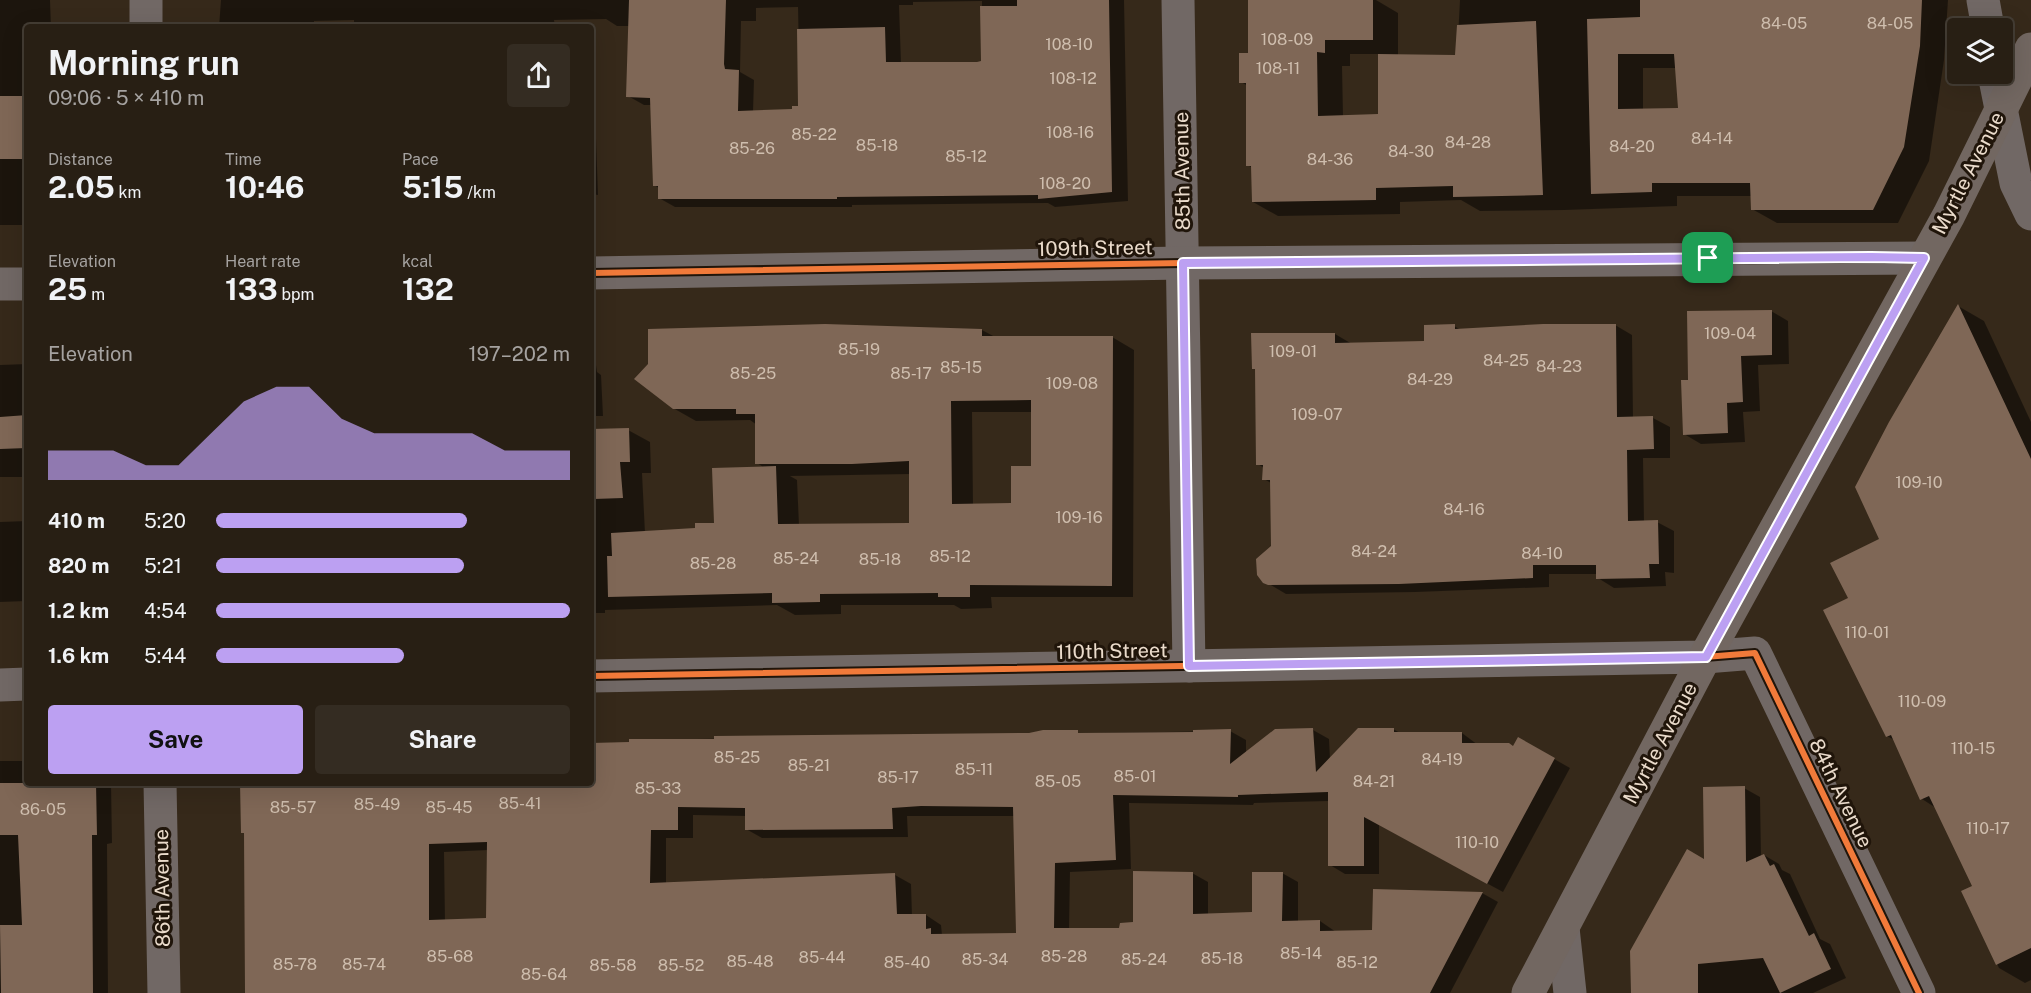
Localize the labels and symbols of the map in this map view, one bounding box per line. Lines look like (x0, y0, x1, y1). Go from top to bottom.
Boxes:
house number: 84-05 (1761, 14, 1807, 33)
house number: 84-05 (1867, 14, 1913, 33)
house number: 108-09 (1261, 30, 1313, 49)
house number: 108-10 (1045, 35, 1093, 54)
house number: 108-11 (1256, 59, 1300, 78)
house number: 108-12 (1049, 69, 1097, 88)
street label: Myrtle Avenue (1927, 108, 2009, 238)
street label: 85th Avenue (1169, 111, 1195, 231)
house number: 108-16 (1046, 123, 1094, 142)
house number: 85-22 (791, 125, 837, 144)
house number: 84-14 (1691, 129, 1733, 148)
house number: 84-28 (1445, 133, 1491, 152)
house number: 85-18 (856, 136, 898, 155)
house number: 84-20 (1609, 137, 1655, 156)
house number: 85-26 (729, 139, 775, 158)
house number: 84-30 (1388, 142, 1434, 161)
house number: 85-12 (945, 147, 987, 166)
house number: 84-36 (1307, 150, 1353, 169)
house number: 108-20 (1039, 174, 1091, 193)
pin (1682, 232, 1733, 283)
street label: 109th Street (1037, 235, 1153, 261)
house number: 109-04 (1704, 324, 1756, 343)
house number: 85-19 (838, 340, 880, 359)
house number: 109-01 (1269, 342, 1317, 361)
house number: 84-25 (1483, 351, 1529, 370)
house number: 84-23 (1536, 357, 1582, 376)
house number: 85-15 (940, 358, 982, 377)
house number: 85-25 (730, 364, 776, 383)
house number: 85-17 (890, 364, 932, 383)
house number: 84-29 (1407, 370, 1453, 389)
house number: 109-08 (1046, 374, 1098, 393)
house number: 109-07 (1291, 405, 1343, 424)
house number: 109-10 (1895, 473, 1943, 492)
house number: 84-16 (1443, 500, 1485, 519)
house number: 109-16 (1055, 508, 1103, 527)
house number: 84-24 (1351, 542, 1397, 561)
house number: 84-10 (1521, 544, 1563, 563)
house number: 85-12 (929, 547, 971, 566)
house number: 85-24 (773, 549, 819, 568)
house number: 85-18 (859, 550, 901, 569)
house number: 85-28 (690, 554, 736, 573)
house number: 110-01 (1844, 623, 1890, 642)
street label: 110th Street (1056, 638, 1168, 664)
street label: Myrtle Avenue (1618, 678, 1702, 808)
house number: 110-09 (1898, 692, 1946, 711)
street label: 84th Avenue (1804, 735, 1878, 851)
house number: 110-15 (1951, 739, 1995, 758)
house number: 85-25 (714, 748, 760, 767)
house number: 84-19 (1421, 750, 1463, 769)
house number: 85-21 (788, 756, 830, 775)
house number: 85-11 (955, 760, 993, 779)
house number: 85-01 (1114, 767, 1156, 786)
house number: 85-17 (877, 768, 919, 787)
house number: 85-05 (1035, 772, 1081, 791)
house number: 84-21 (1353, 772, 1395, 791)
house number: 85-33 (635, 779, 681, 798)
house number: 85-41 (498, 794, 542, 813)
house number: 85-49 (354, 795, 400, 814)
house number: 85-57 (270, 798, 316, 817)
house number: 85-45 (426, 798, 472, 817)
house number: 86-05 (20, 800, 66, 819)
house number: 110-17 (1966, 819, 2010, 838)
street label: 86th Avenue (149, 829, 175, 947)
house number: 110-10 (1455, 833, 1499, 852)
house number: 85-14 (1280, 944, 1322, 963)
house number: 85-68 (427, 947, 473, 966)
house number: 85-28 (1041, 947, 1087, 966)
house number: 85-44 (799, 948, 845, 967)
house number: 85-18 (1201, 949, 1243, 968)
house number: 85-34 (962, 950, 1008, 969)
house number: 85-24 (1121, 950, 1167, 969)
house number: 85-48 (726, 952, 774, 971)
house number: 85-40 (884, 953, 930, 972)
house number: 85-12 (1336, 953, 1378, 972)
house number: 85-78 (273, 955, 317, 974)
house number: 85-74 (342, 955, 386, 974)
house number: 85-58 (589, 956, 637, 975)
house number: 85-52 (658, 956, 704, 975)
house number: 85-64 (521, 965, 567, 984)

